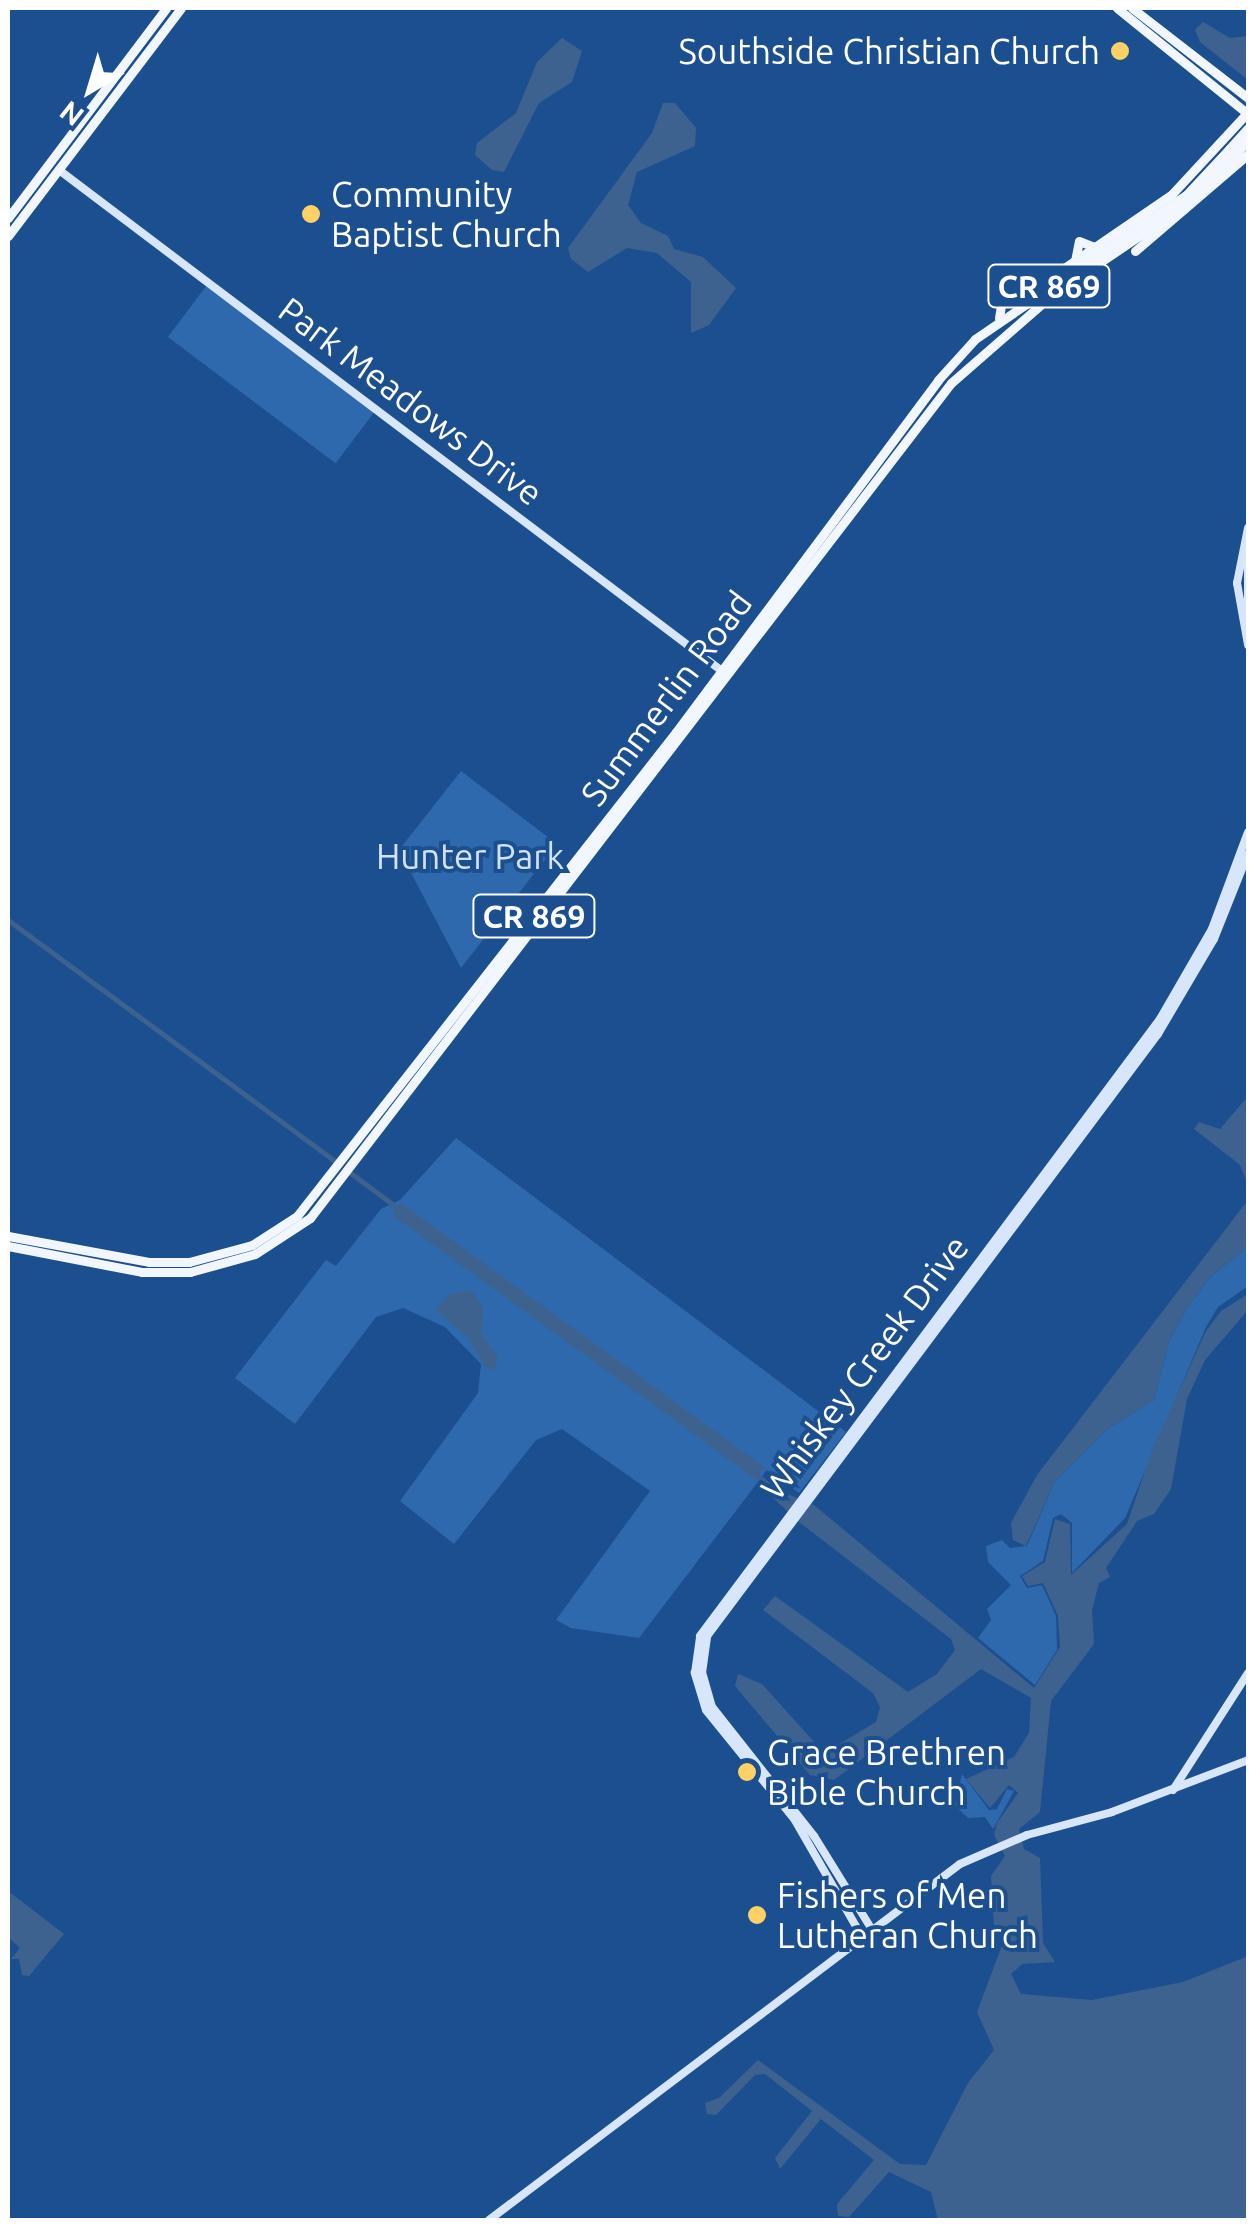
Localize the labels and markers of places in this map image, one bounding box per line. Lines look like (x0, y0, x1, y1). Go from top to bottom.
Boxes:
place label: Southside Christian Church (678, 30, 1100, 72)
marker: Southside Christian Church (1109, 40, 1131, 62)
place label: Community Baptist Church (331, 173, 562, 255)
marker: Community Baptist Church (300, 203, 322, 225)
place label: Grace Brethren Bible Church (767, 1731, 1006, 1813)
marker: Grace Brethren Bible Church (736, 1761, 758, 1783)
place label: Fishers of Men Lutheran Church (777, 1874, 1038, 1956)
marker: Fishers of Men Lutheran Church (746, 1904, 768, 1926)

